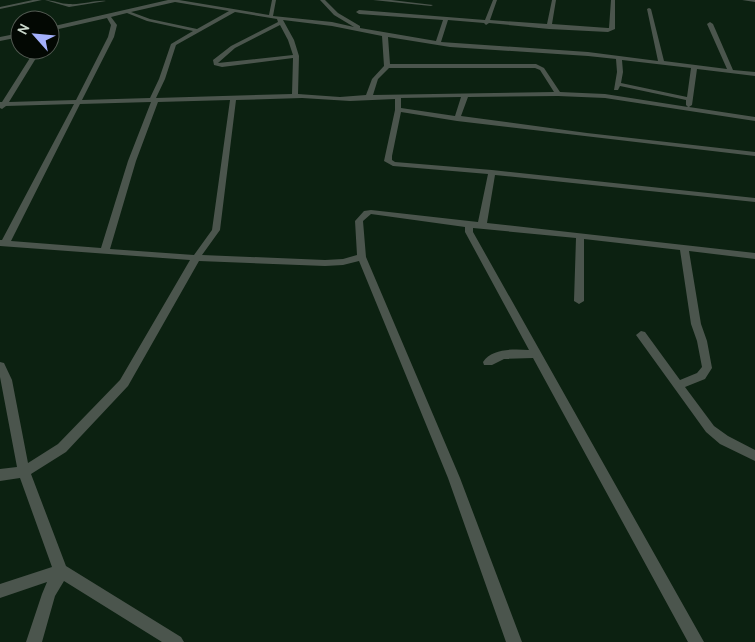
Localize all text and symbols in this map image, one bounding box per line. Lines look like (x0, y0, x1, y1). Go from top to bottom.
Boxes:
north arrow (10, 10, 60, 60)
text: N (13, 21, 34, 38)

